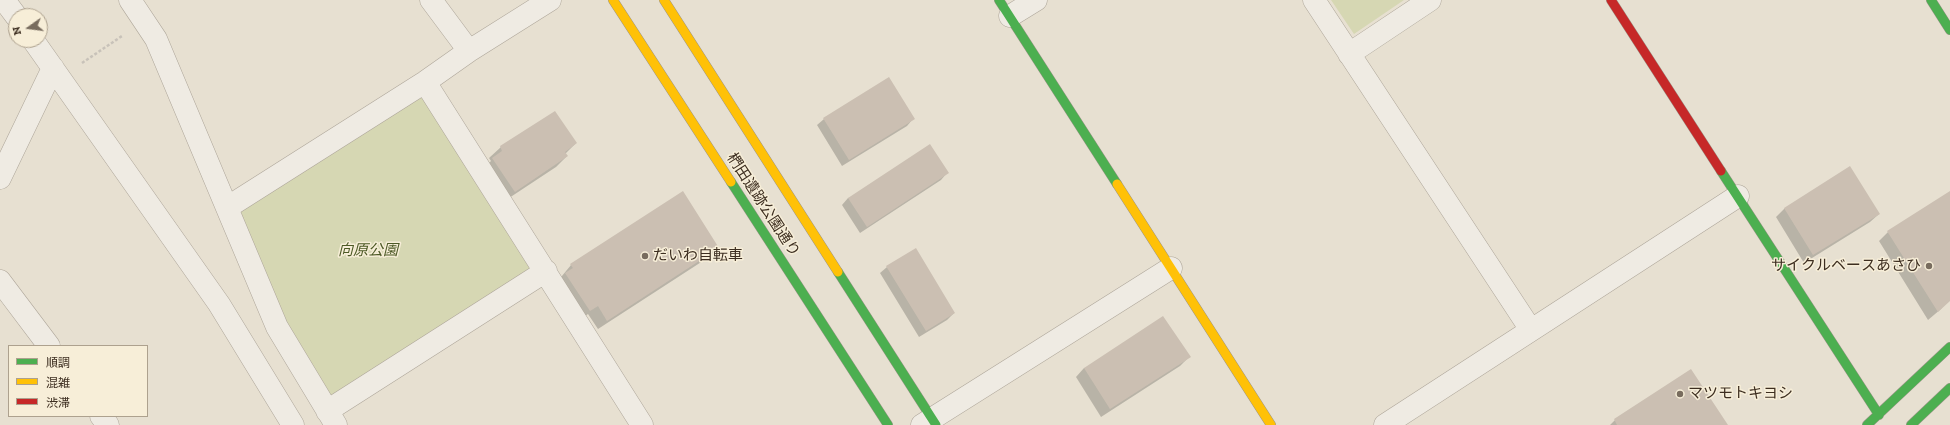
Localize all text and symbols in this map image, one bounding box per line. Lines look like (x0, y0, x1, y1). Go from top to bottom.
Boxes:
north arrow (8, 8, 48, 48)
text: N (10, 25, 24, 36)
street label: 椚田遺跡公園通り (723, 150, 803, 260)
park label: 向原公園 (338, 242, 398, 260)
place label: だいわ自転車 (653, 247, 743, 265)
marker: だいわ自転車 (640, 251, 650, 261)
place label: サイクルベースあさひ (1771, 257, 1921, 275)
marker: サイクルベースあさひ (1924, 261, 1934, 271)
legend (8, 345, 148, 417)
text: 順調 (46, 356, 70, 370)
text: 混雑 (46, 376, 70, 390)
place label: マツモトキヨシ (1688, 385, 1793, 403)
marker: マツモトキヨシ (1675, 389, 1685, 399)
text: 渋滞 (46, 396, 70, 410)

